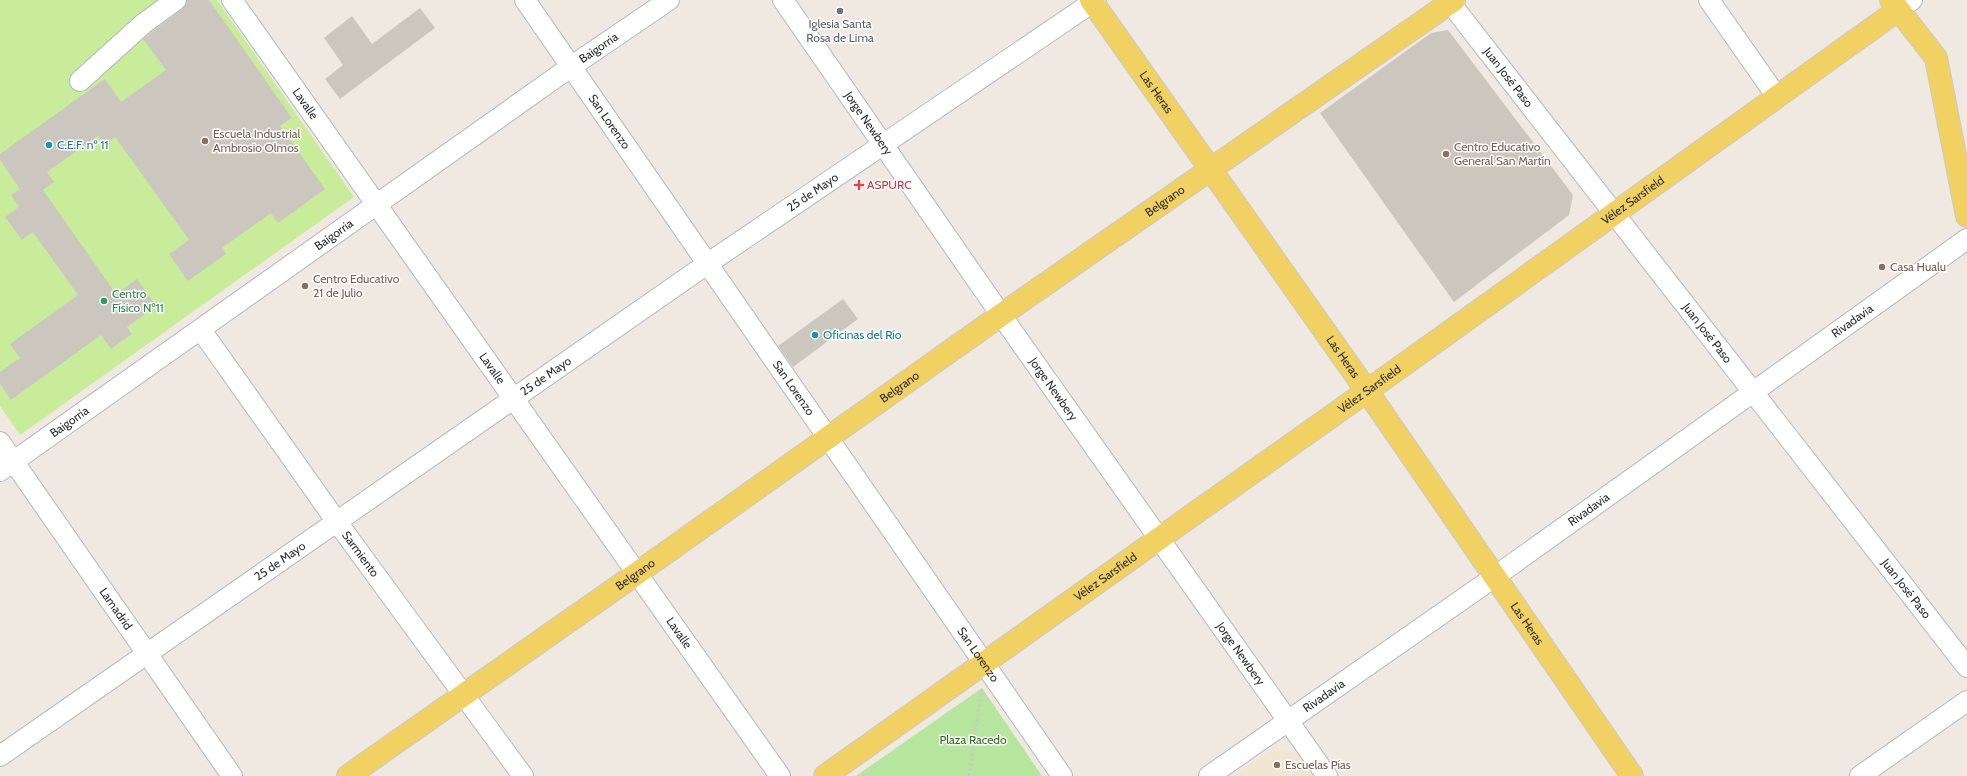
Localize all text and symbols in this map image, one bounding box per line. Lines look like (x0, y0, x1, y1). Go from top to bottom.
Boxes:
marker: Iglesia Santa Rosa de Lima (835, 6, 845, 16)
place label: Iglesia Santa Rosa de Lima (806, 16, 874, 45)
street label: Baigorria (576, 29, 621, 66)
street label: Juan José Paso (1480, 43, 1537, 110)
street label: Las Heras (1136, 68, 1177, 116)
street label: Lavalle (289, 85, 322, 122)
street label: Jorge Newbery (841, 88, 896, 158)
street label: San Lorenzo (585, 91, 634, 152)
place label: Escuela Industrial Ambrosio Olmos (213, 126, 300, 155)
marker: Escuela Industrial Ambrosio Olmos (200, 136, 210, 146)
place label: C.E.F. nº 11 (57, 137, 108, 152)
place label: Centro Educativo General San Martín (1454, 139, 1551, 168)
marker: C.E.F. nº 11 (44, 140, 54, 150)
marker: Centro Educativo General San Martín (1441, 149, 1451, 159)
street label: 25 de Mayo (784, 169, 841, 215)
street label: Vélez Sarsfield (1598, 172, 1667, 227)
place label: ASPURC (867, 177, 912, 192)
marker: ASPURC (854, 180, 864, 190)
street label: Belgrano (1142, 181, 1188, 220)
street label: Baigorria (311, 215, 356, 253)
place label: Casa Hualu (1890, 259, 1946, 274)
marker: Casa Hualu (1877, 262, 1887, 272)
place label: Centro Educativo 21 de Julio (313, 271, 400, 300)
marker: Centro Educativo 21 de Julio (300, 281, 310, 291)
place label: Centro Físico Nº11 (112, 286, 164, 315)
marker: Centro Físico Nº11 (99, 296, 109, 306)
street label: Juan José Paso (1679, 299, 1736, 366)
street label: Rivadavia (1828, 300, 1876, 341)
place label: Oficinas del Río (823, 327, 902, 342)
marker: Oficinas del Río (810, 330, 820, 340)
street label: Las Heras (1323, 333, 1364, 381)
street label: Lavalle (476, 350, 509, 387)
street label: 25 de Mayo (517, 353, 574, 399)
street label: Jorge Newbery (1026, 354, 1081, 423)
street label: San Lorenzo (770, 358, 818, 418)
street label: Vélez Sarsfield (1335, 361, 1404, 416)
street label: Belgrano (877, 367, 922, 406)
street label: Baigorria (47, 403, 92, 440)
street label: Rivadavia (1565, 489, 1612, 529)
street label: Sarmiento (339, 528, 383, 580)
street label: 25 de Mayo (251, 538, 308, 584)
street label: Vélez Sarsfield (1071, 549, 1140, 604)
street label: Belgrano (612, 555, 658, 593)
street label: Juan José Paso (1878, 555, 1935, 622)
street label: Lamadrid (96, 585, 136, 632)
street label: Las Heras (1508, 599, 1547, 648)
street label: Lavalle (663, 614, 696, 651)
street label: Jorge Newbery (1213, 618, 1268, 688)
street label: San Lorenzo (954, 624, 1003, 685)
street label: Rivadavia (1300, 676, 1348, 715)
park label: Plaza Racedo (939, 732, 1007, 747)
place label: Escuelas Pías (1285, 757, 1351, 772)
marker: Escuelas Pías (1272, 760, 1282, 770)

